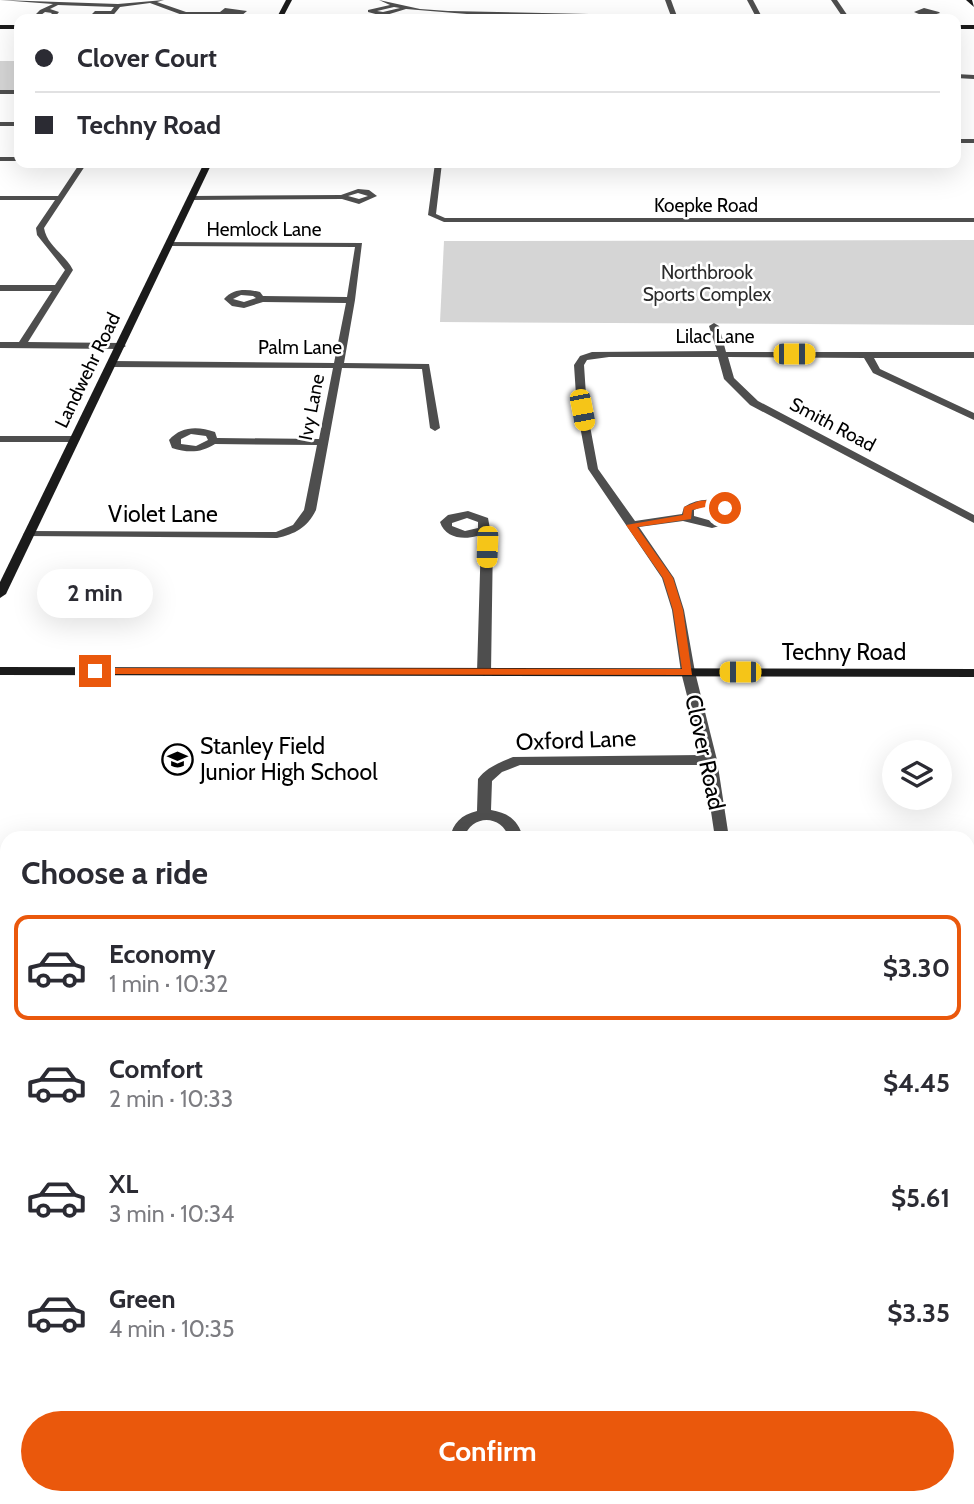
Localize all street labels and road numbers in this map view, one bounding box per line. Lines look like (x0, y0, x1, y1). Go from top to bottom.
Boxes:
street label: Koepke Road (654, 194, 758, 217)
street label: Hemlock Lane (207, 218, 322, 241)
street label: Landwehr Road (50, 309, 125, 431)
street label: Lilac Lane (675, 325, 755, 348)
street label: Palm Lane (258, 336, 342, 359)
street label: Ivy Lane (294, 372, 329, 442)
street label: Smith Road (786, 392, 880, 457)
street label: Violet Lane (108, 500, 218, 528)
street label: Techny Road (782, 638, 906, 666)
street label: Clover Road (679, 692, 731, 812)
street label: Oxford Lane (515, 724, 637, 756)

